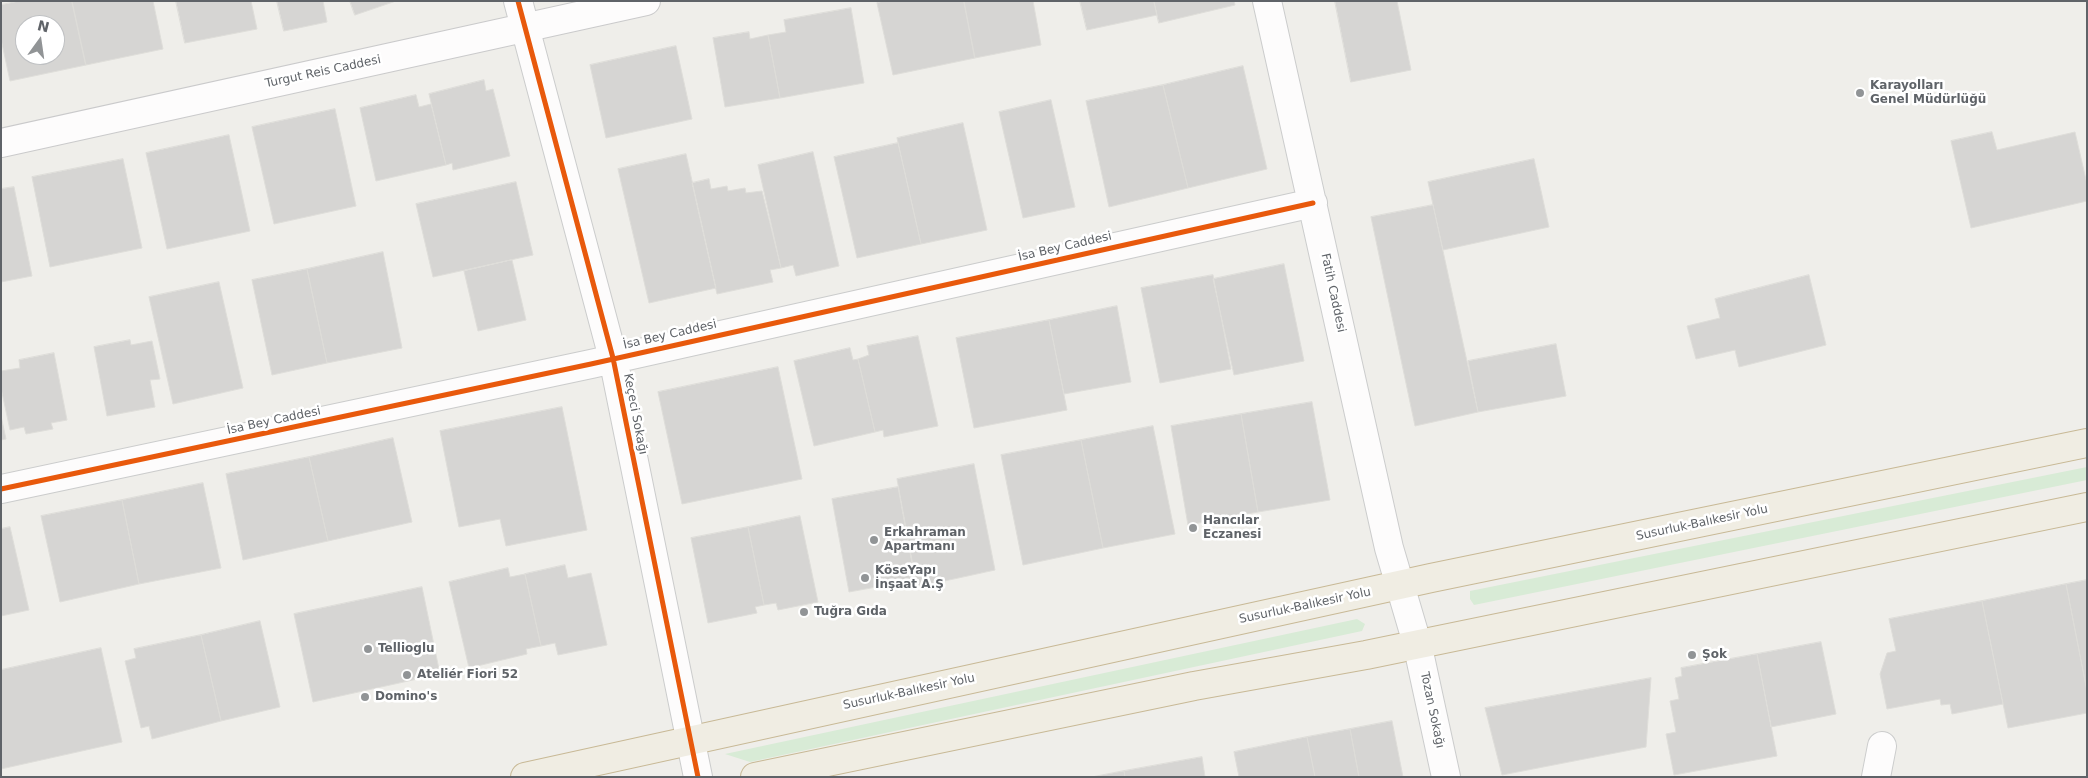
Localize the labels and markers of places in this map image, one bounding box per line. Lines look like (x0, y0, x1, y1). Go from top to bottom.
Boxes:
place label: Karayolları Genel Müdürlüğü (1870, 79, 1986, 107)
marker: Karayolları Genel Müdürlüğü (1854, 87, 1866, 99)
place label: Hancılar Eczanesi (1203, 514, 1261, 542)
marker: Hancılar Eczanesi (1187, 522, 1199, 534)
place label: Erkahraman Apartmanı (884, 526, 966, 554)
marker: Erkahraman Apartmanı (868, 534, 880, 546)
place label: KöseYapı İnşaat A.Ş (875, 564, 944, 592)
marker: KöseYapı İnşaat A.Ş (859, 572, 871, 584)
place label: Tuğra Gıda (814, 605, 887, 619)
marker: Tuğra Gıda (798, 606, 810, 618)
place label: Tellioglu (378, 642, 435, 656)
marker: Tellioglu (362, 643, 374, 655)
place label: Şok (1702, 648, 1727, 662)
marker: Şok (1686, 649, 1698, 661)
place label: Ateliér Fiori 52 (417, 668, 518, 682)
marker: Ateliér Fiori 52 (401, 669, 413, 681)
place label: Domino's (375, 690, 437, 704)
marker: Domino's (359, 691, 371, 703)

